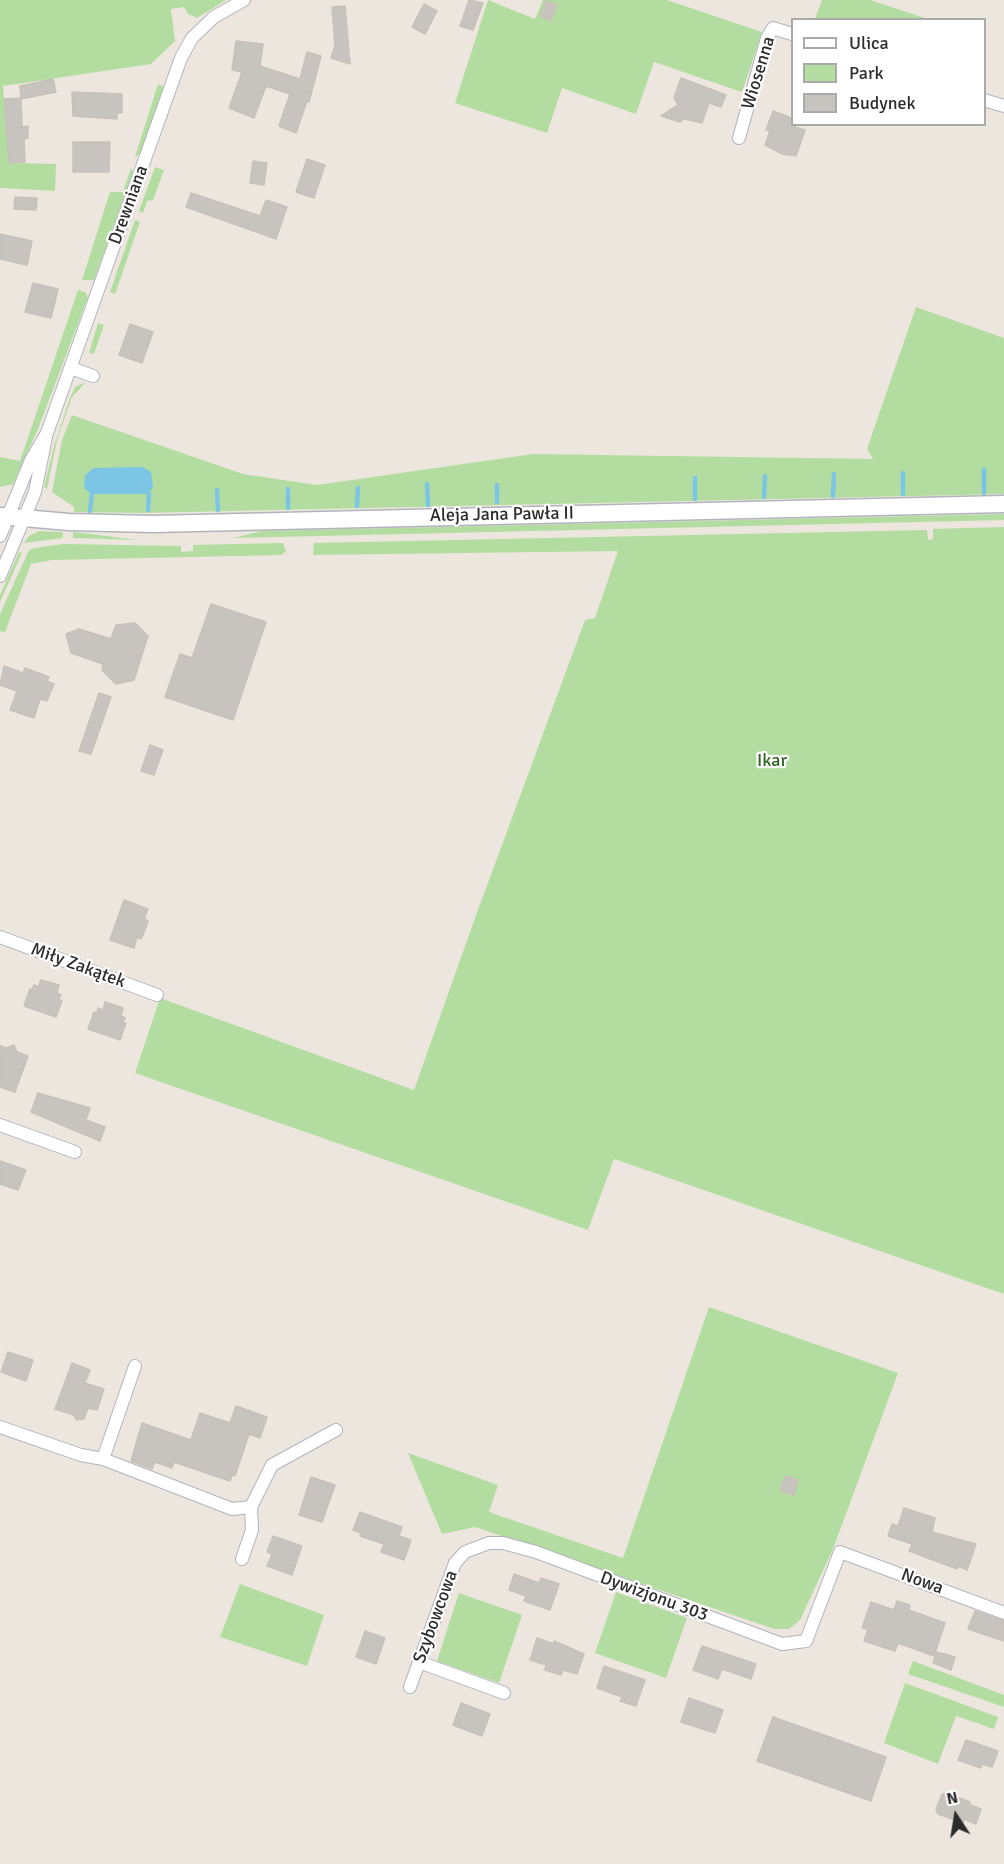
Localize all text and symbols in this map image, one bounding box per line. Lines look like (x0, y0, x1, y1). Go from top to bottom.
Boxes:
legend (791, 18, 986, 126)
text: Ulica (849, 32, 889, 54)
street label: Wiosenna (738, 34, 780, 112)
text: Park (849, 62, 884, 84)
text: Budynek (849, 92, 916, 114)
street label: Drewniana (105, 163, 153, 247)
street label: Aleja Jana Pawła II (430, 503, 574, 527)
park label: Ikar (757, 750, 787, 772)
street label: Miły Zakątek (28, 939, 128, 993)
street label: Nowa (898, 1564, 946, 1600)
street label: Dywizjonu 303 (597, 1567, 711, 1627)
street label: Szybowcowa (409, 1568, 463, 1666)
north arrow (926, 1786, 986, 1846)
text: N (945, 1787, 960, 1809)

